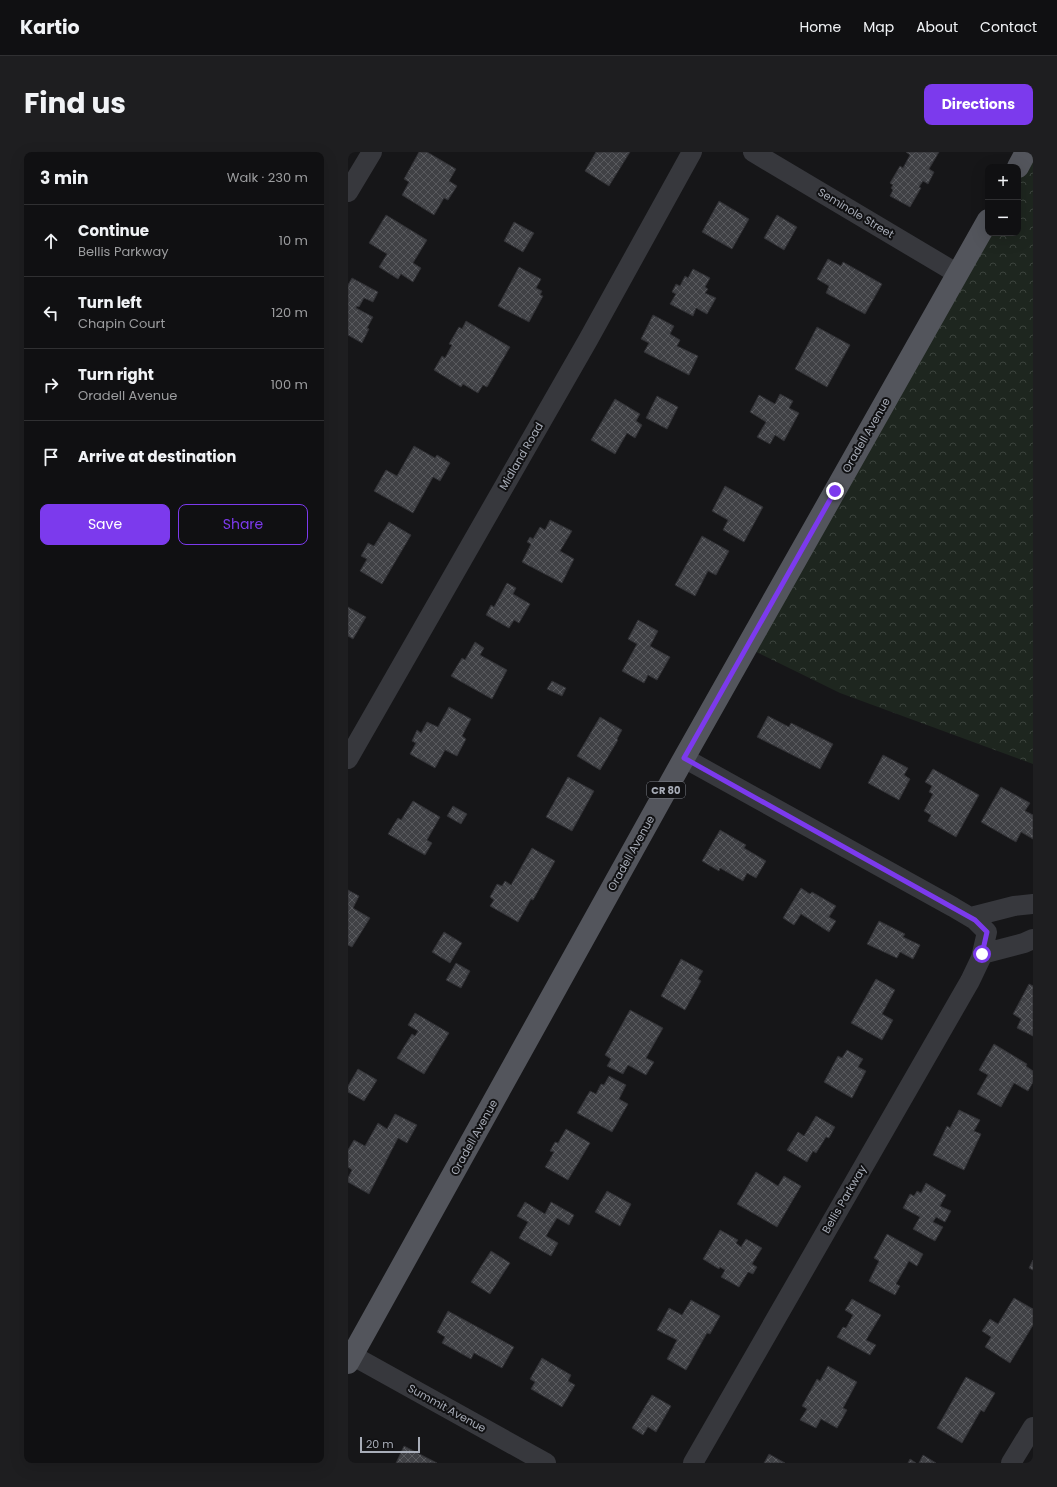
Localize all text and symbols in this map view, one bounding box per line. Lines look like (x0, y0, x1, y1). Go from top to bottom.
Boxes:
text: Kartio (20, 14, 80, 41)
text: Home (799, 17, 841, 37)
text: Map (863, 17, 894, 37)
text: About (916, 17, 958, 37)
text: Contact (980, 17, 1037, 37)
text: Find us (24, 84, 126, 123)
button: Directions (924, 84, 1033, 125)
map controls (985, 164, 1021, 236)
button: + (985, 164, 1021, 200)
text: 3 min (40, 166, 88, 190)
text: Walk · 230 m (227, 168, 308, 187)
street label: Seminole Street (815, 184, 897, 242)
button: − (985, 200, 1021, 236)
text: Continue (78, 220, 149, 241)
icon: ahead (40, 230, 62, 252)
text: 10 m (279, 231, 308, 250)
text: Bellis Parkway (78, 242, 169, 261)
text: Turn left (78, 292, 142, 313)
icon: left (40, 302, 62, 324)
text: 120 m (271, 303, 308, 322)
text: Chapin Court (78, 314, 165, 333)
text: Turn right (78, 364, 154, 385)
icon: right (40, 374, 62, 396)
text: 100 m (271, 375, 308, 394)
text: Oradell Avenue (78, 386, 177, 405)
street label: Oradell Avenue (838, 394, 894, 475)
street label: Midland Road (495, 419, 547, 493)
icon: arrive (40, 446, 62, 468)
text: Arrive at destination (78, 446, 236, 467)
route end (826, 482, 844, 500)
button: Save (40, 504, 170, 545)
button: Share (178, 504, 308, 545)
road number: CR 80 (647, 782, 685, 798)
street label: Oradell Avenue (604, 812, 658, 894)
route start (973, 945, 991, 963)
street label: Oradell Avenue (447, 1096, 501, 1178)
street label: Bellis Parkway (818, 1161, 870, 1236)
street label: Summit Avenue (405, 1380, 489, 1436)
scale bar (360, 1435, 420, 1454)
text: 20 m (366, 1436, 394, 1452)

